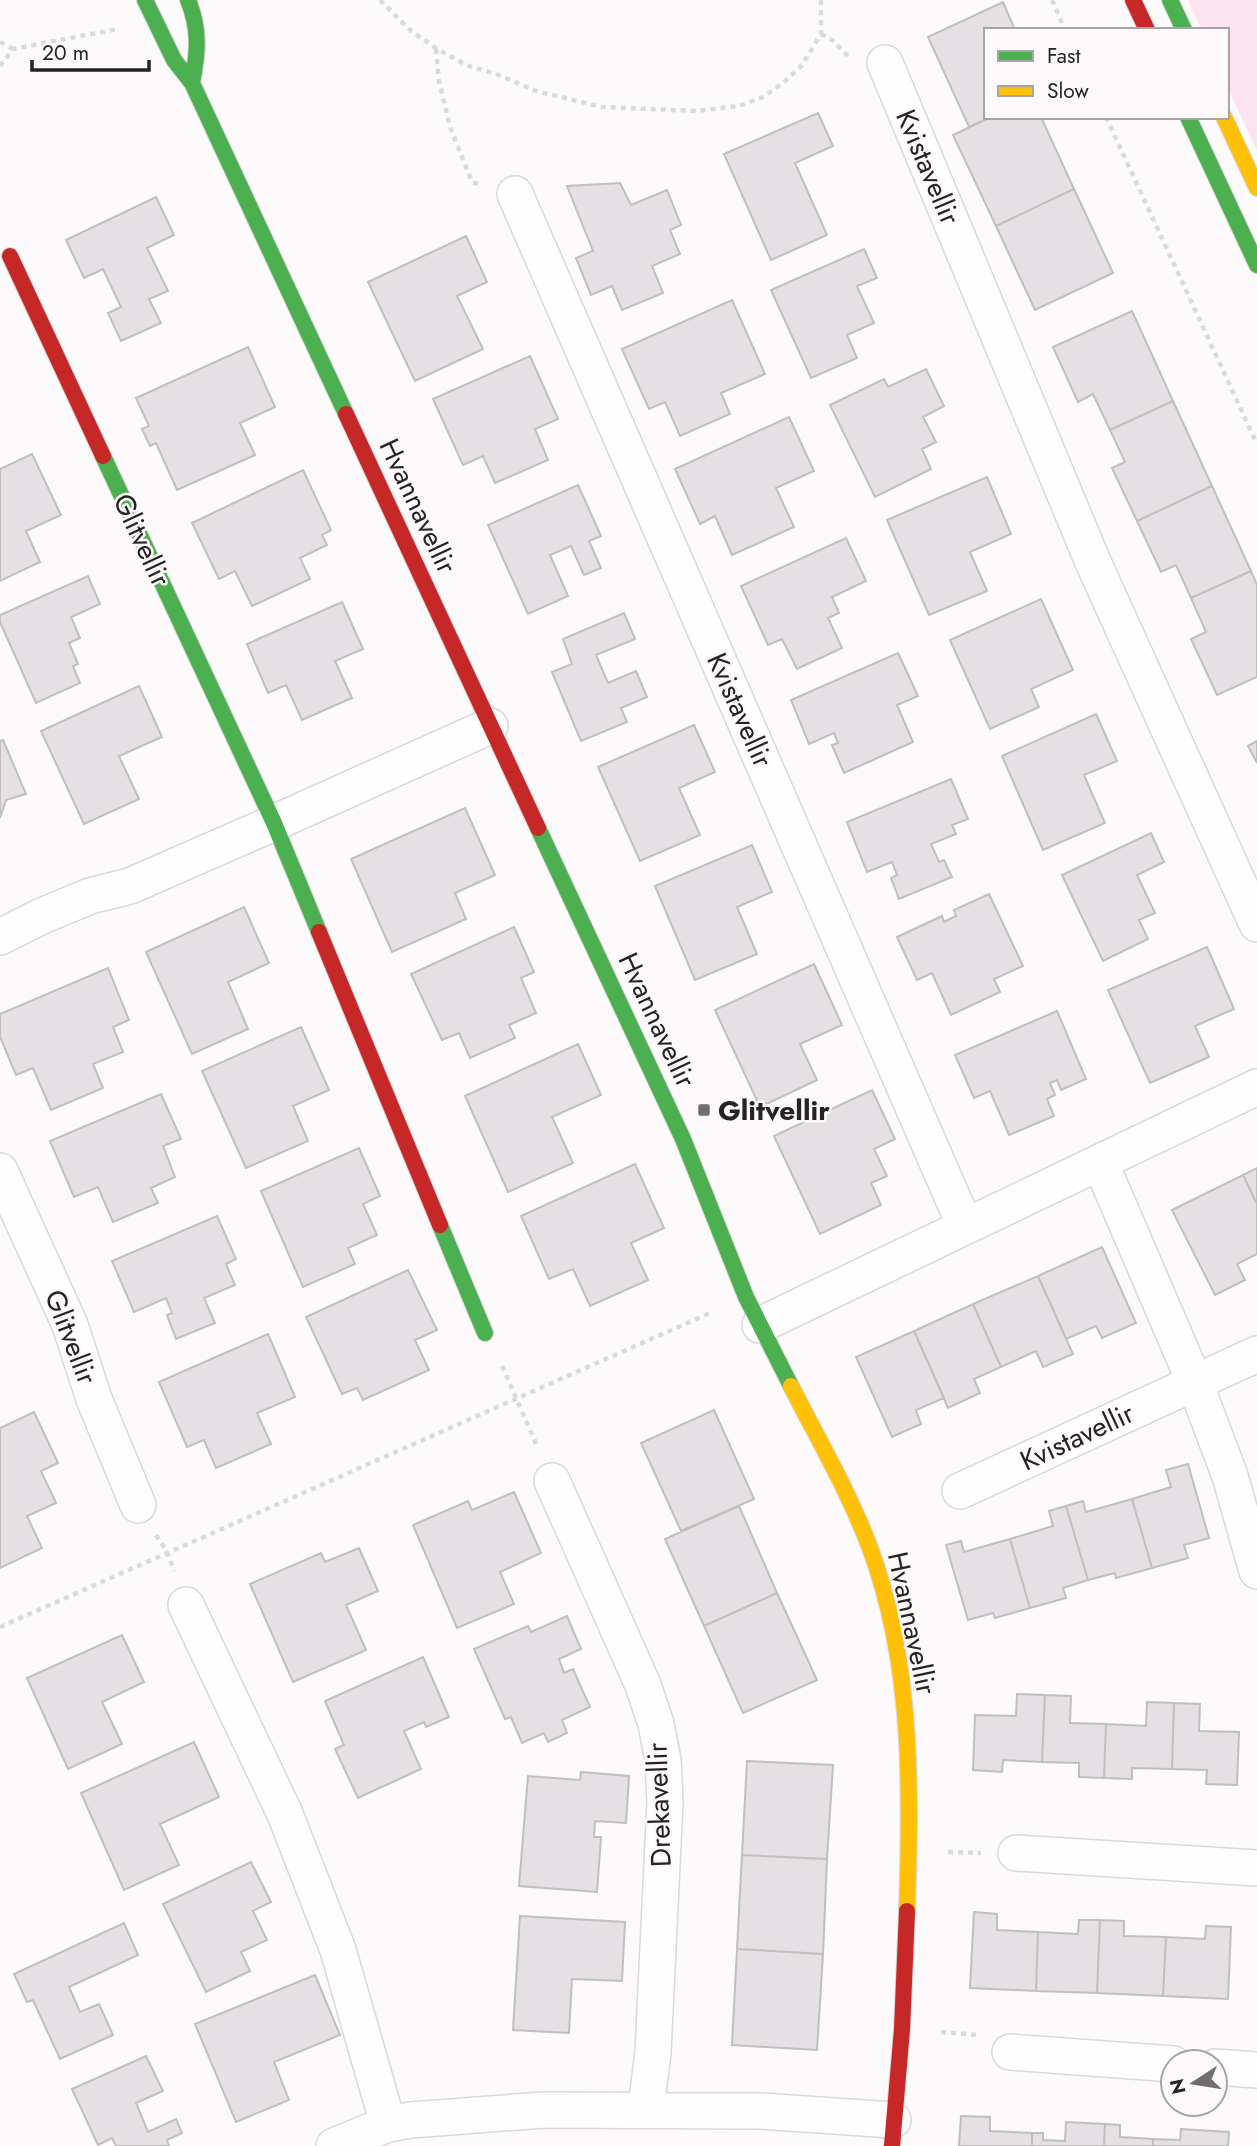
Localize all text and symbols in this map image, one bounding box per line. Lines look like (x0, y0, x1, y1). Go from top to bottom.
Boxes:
scale bar (32, 28, 149, 72)
legend (984, 28, 1229, 119)
text: 20 m (42, 38, 89, 68)
text: Fast (1047, 41, 1080, 71)
text: Slow (1047, 76, 1089, 106)
street label: Kvistavellir (885, 103, 971, 231)
street label: Hvannavellir (369, 432, 467, 581)
street label: Glitvellir (103, 487, 182, 594)
street label: Kvistavellir (697, 646, 784, 774)
street label: Hvannavellir (608, 946, 706, 1095)
place label: Glitvellir (718, 1090, 830, 1131)
marker: Glitvellir (696, 1102, 712, 1118)
street label: Glitvellir (34, 1284, 108, 1391)
street label: Kvistavellir (1013, 1393, 1141, 1481)
street label: Hvannavellir (877, 1548, 947, 1698)
street label: Drekavellir (636, 1742, 682, 1868)
north arrow (1159, 2048, 1229, 2118)
text: N (1163, 2076, 1193, 2097)

